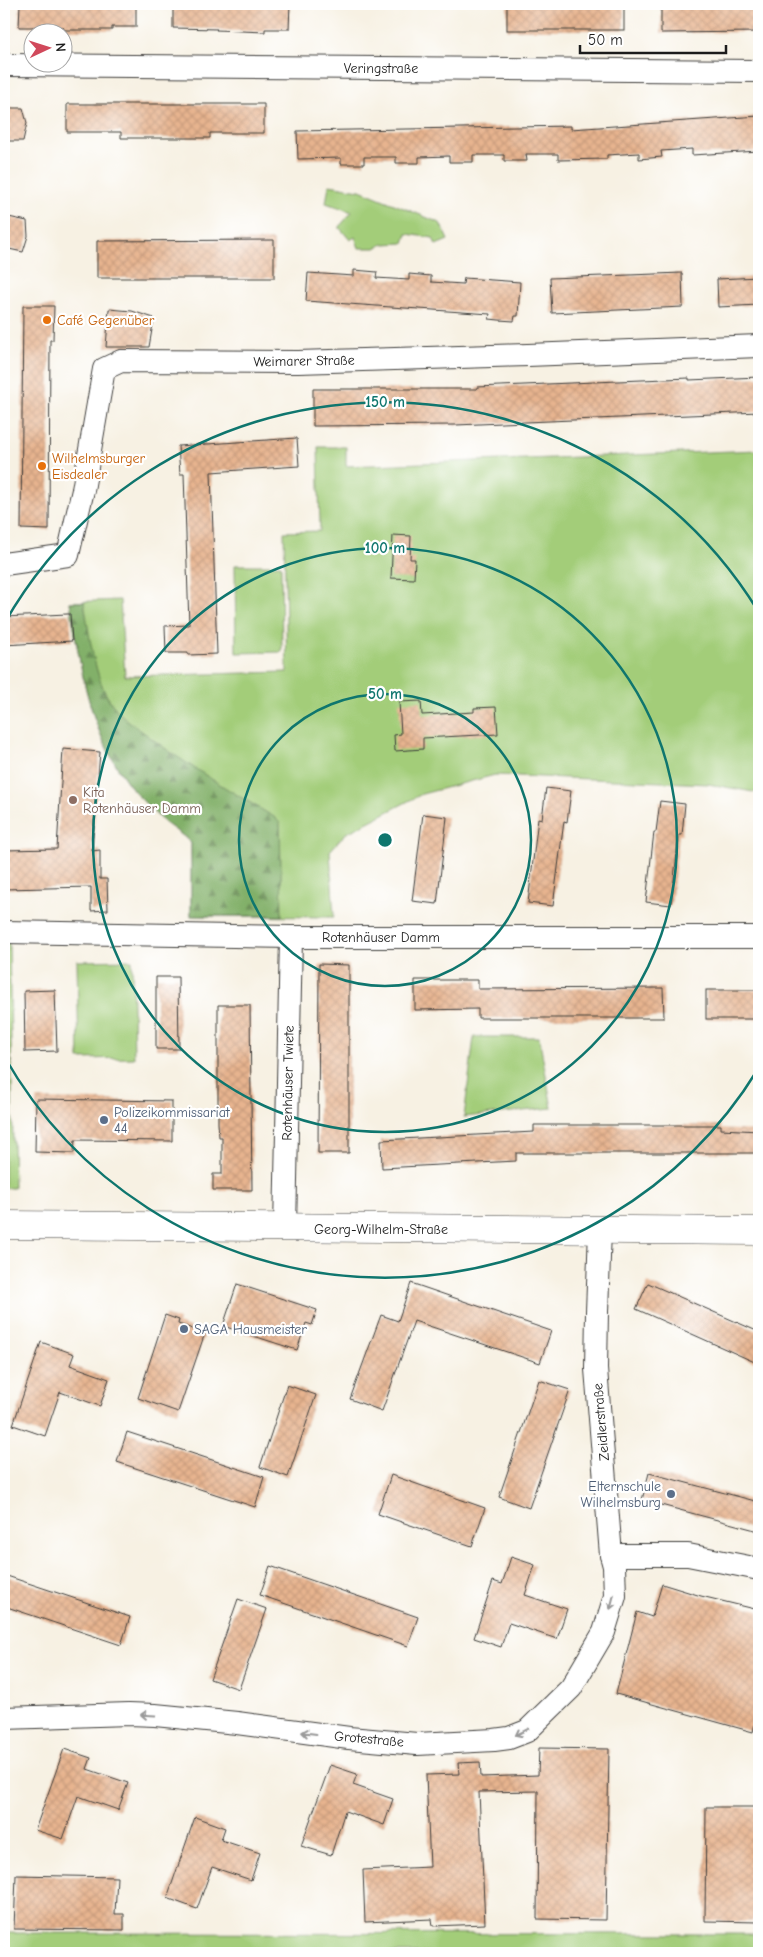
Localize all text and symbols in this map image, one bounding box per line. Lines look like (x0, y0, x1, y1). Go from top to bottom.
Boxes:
north arrow (22, 22, 72, 72)
scale bar (580, 22, 727, 54)
text: 50 m (588, 31, 623, 49)
text: N (52, 42, 69, 52)
street label: Veringstraße (344, 60, 418, 77)
place label: Café Gegenüber (57, 312, 155, 329)
marker: Café Gegenüber (41, 314, 53, 326)
street label: Weimarer Straße (253, 352, 355, 370)
text: 150 m (365, 393, 405, 411)
place label: Wilhelmsburger Eisdealer (52, 450, 146, 483)
marker: Wilhelmsburger Eisdealer (36, 460, 48, 472)
text: 100 m (365, 539, 405, 557)
text: 50 m (368, 685, 402, 703)
place label: Kita Rotenhäuser Damm (83, 784, 201, 817)
marker: Kita Rotenhäuser Damm (67, 794, 79, 806)
centre of rings (376, 831, 394, 849)
street label: Rotenhäuser Damm (322, 929, 440, 946)
street label: Rotenhäuser Twiete (278, 1025, 298, 1141)
place label: Polizeikommissariat 44 (114, 1104, 231, 1137)
marker: Polizeikommissariat 44 (98, 1114, 110, 1126)
street label: Georg-Wilhelm-Straße (314, 1221, 448, 1238)
place label: SAGA Hausmeister (194, 1321, 307, 1338)
marker: SAGA Hausmeister (178, 1323, 190, 1335)
street label: Zeidlerstraße (589, 1382, 613, 1462)
place label: Elternschule Wilhelmsburg (580, 1478, 661, 1511)
marker: Elternschule Wilhelmsburg (665, 1488, 677, 1500)
one-way arrow (607, 1594, 617, 1610)
one-way arrow (140, 1711, 156, 1720)
street label: Grotestraße (333, 1727, 405, 1751)
one-way arrow (301, 1728, 317, 1738)
one-way arrow (515, 1728, 530, 1737)

